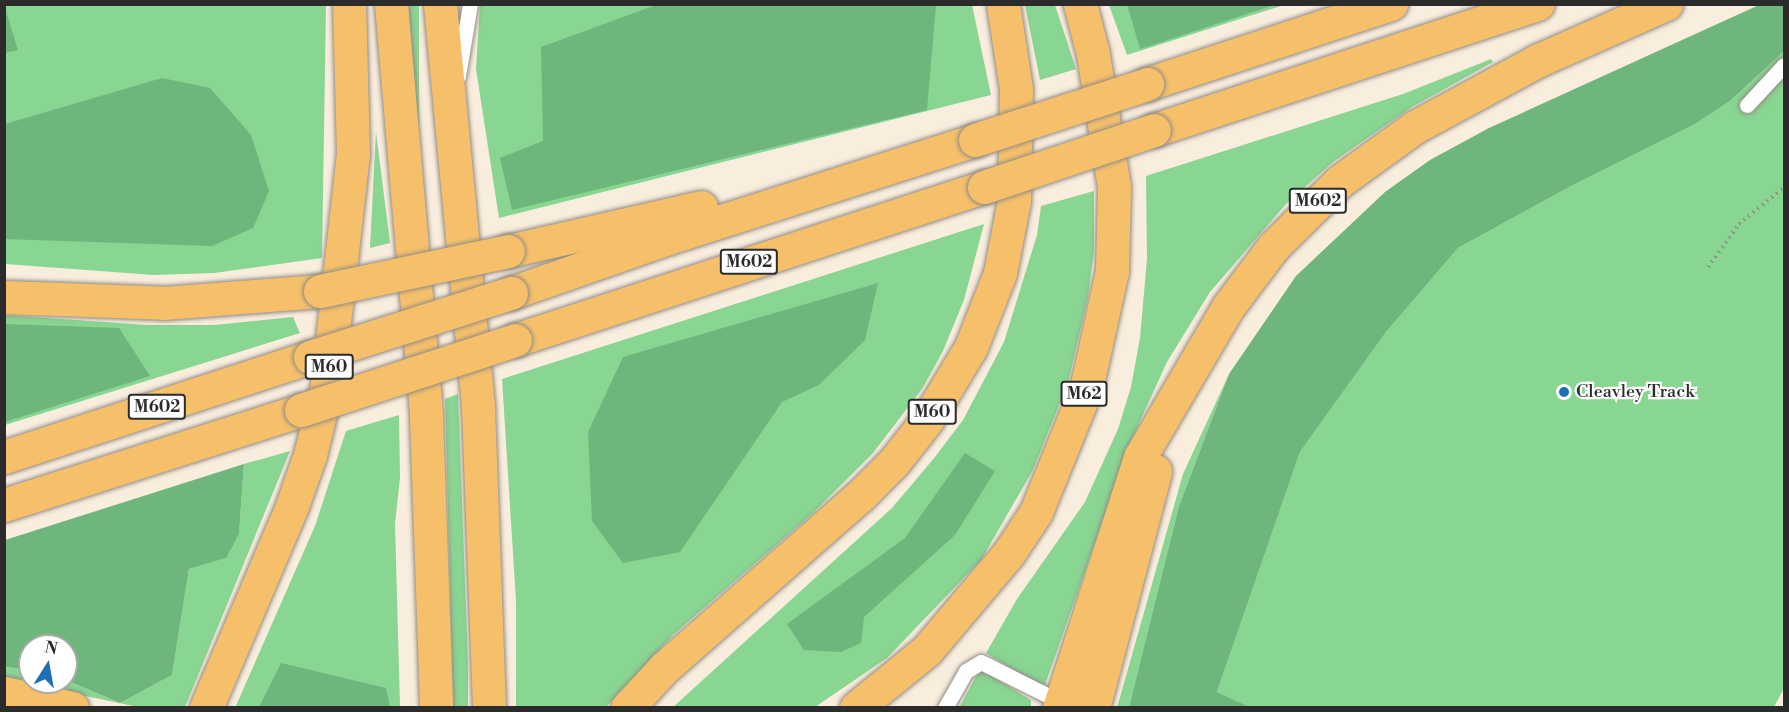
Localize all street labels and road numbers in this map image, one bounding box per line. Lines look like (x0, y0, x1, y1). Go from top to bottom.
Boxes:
road number: M602 (1288, 188, 1348, 214)
road number: M602 (719, 249, 779, 275)
road number: M60 (304, 354, 354, 380)
road number: M62 (1060, 381, 1108, 407)
road number: M602 (127, 394, 187, 420)
road number: M60 (906, 399, 958, 425)

